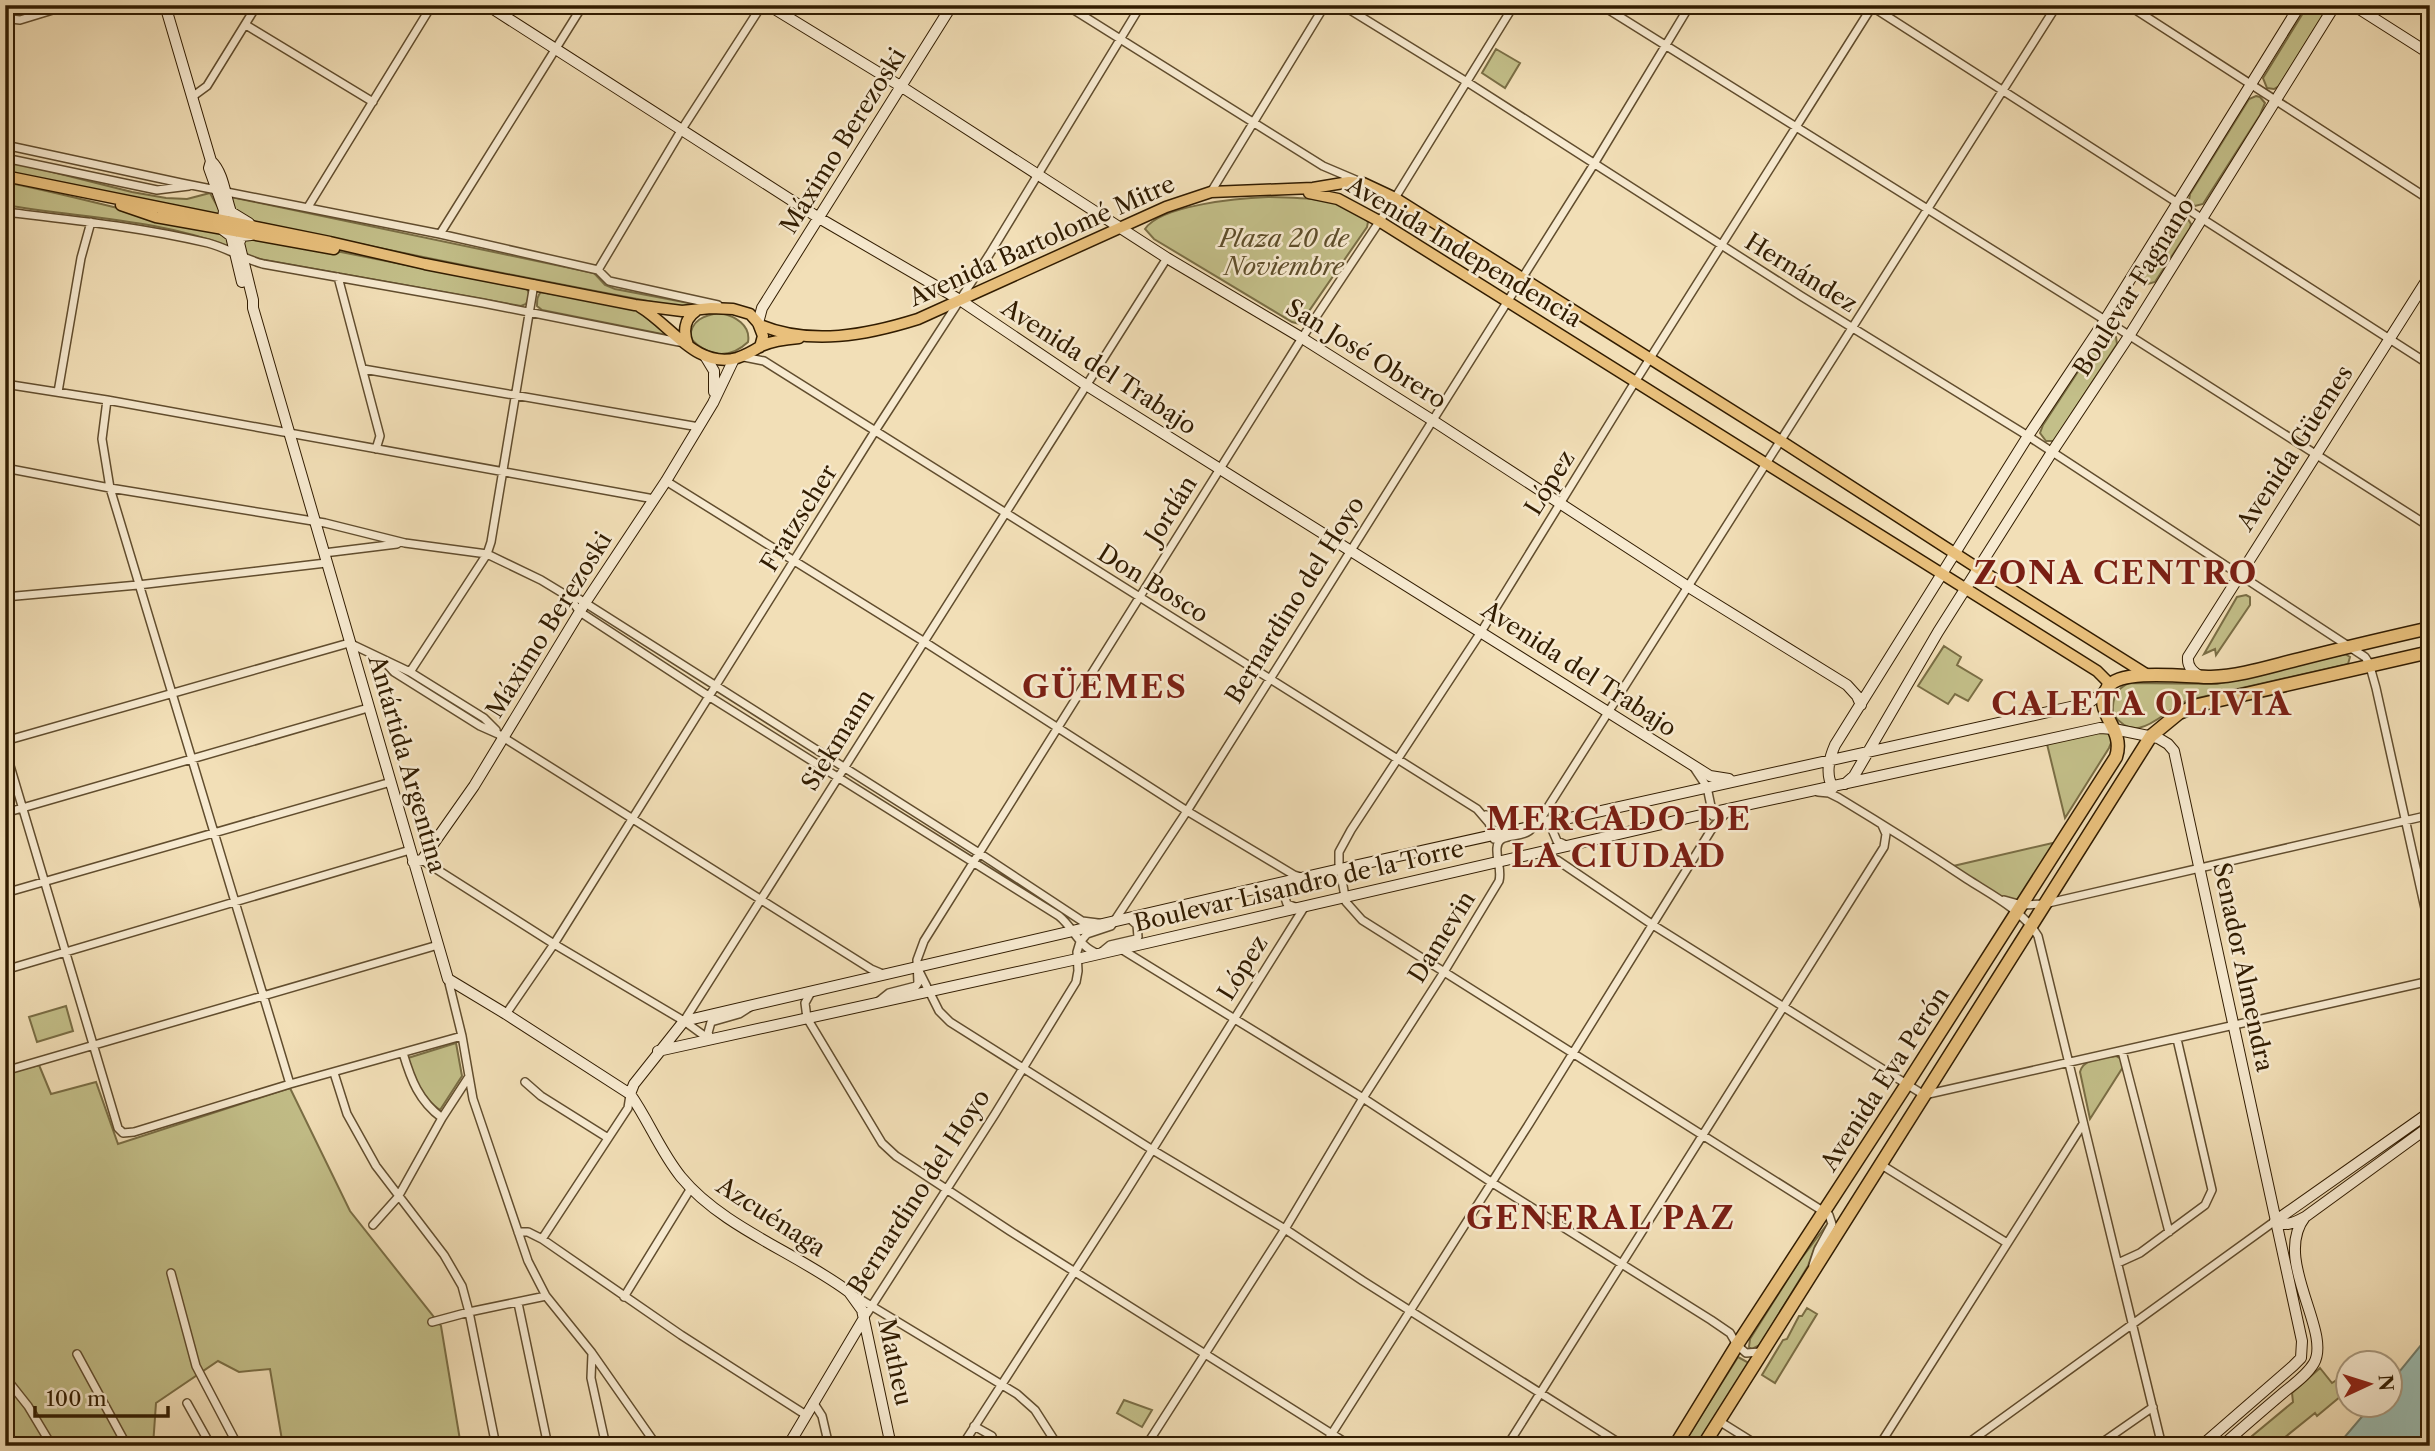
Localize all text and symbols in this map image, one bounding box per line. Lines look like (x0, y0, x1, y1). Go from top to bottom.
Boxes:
street label: Máximo Berezoski (774, 42, 911, 239)
street label: Avenida Bartolomé Mitre (904, 169, 1179, 313)
street label: Avenida Independencia (1341, 169, 1587, 333)
street label: Boulevar Fagnano (2067, 192, 2200, 381)
park label: Plaza 20 de Noviembre (1217, 224, 1350, 281)
street label: Hernández (1740, 227, 1863, 318)
street label: Avenida del Trabajo (996, 292, 1202, 440)
street label: San José Obrero (1281, 293, 1452, 415)
street label: Avenida Güemes (2230, 360, 2359, 537)
street label: López (1518, 445, 1581, 521)
street label: Fratzscher (754, 459, 843, 577)
street label: Jordán (1136, 470, 1203, 553)
street label: Bernardino del Hoyo (1219, 491, 1370, 709)
street label: Máximo Berezoski (480, 526, 617, 723)
street label: Don Bosco (1093, 538, 1214, 629)
district label: ZONA CENTRO (1974, 553, 2258, 592)
street label: Avenida del Trabajo (1476, 594, 1682, 742)
street label: Antártida Argentina (362, 651, 452, 876)
district label: GÜEMES (1022, 667, 1188, 706)
street label: Siekmann (795, 684, 880, 796)
district label: CALETA OLIVIA (1991, 684, 2293, 723)
district label: MERCADO DE LA CIUDAD (1486, 799, 1752, 875)
street label: Boulevar Lisandro de la Torre (1131, 833, 1467, 938)
street label: Senador Almendra (2207, 860, 2280, 1074)
street label: Damevin (1402, 885, 1481, 988)
street label: López (1211, 930, 1274, 1006)
street label: Avenida Eva Perón (1814, 981, 1955, 1177)
street label: Bernardino del Hoyo (841, 1084, 996, 1300)
street label: Azcuénaga (711, 1170, 831, 1263)
district label: GENERAL PAZ (1466, 1198, 1736, 1237)
street label: Matheu (872, 1316, 919, 1408)
north arrow (2334, 1350, 2404, 1420)
scale bar (35, 1374, 168, 1418)
text: N (2373, 1374, 2398, 1392)
text: 100 m (46, 1386, 107, 1411)

